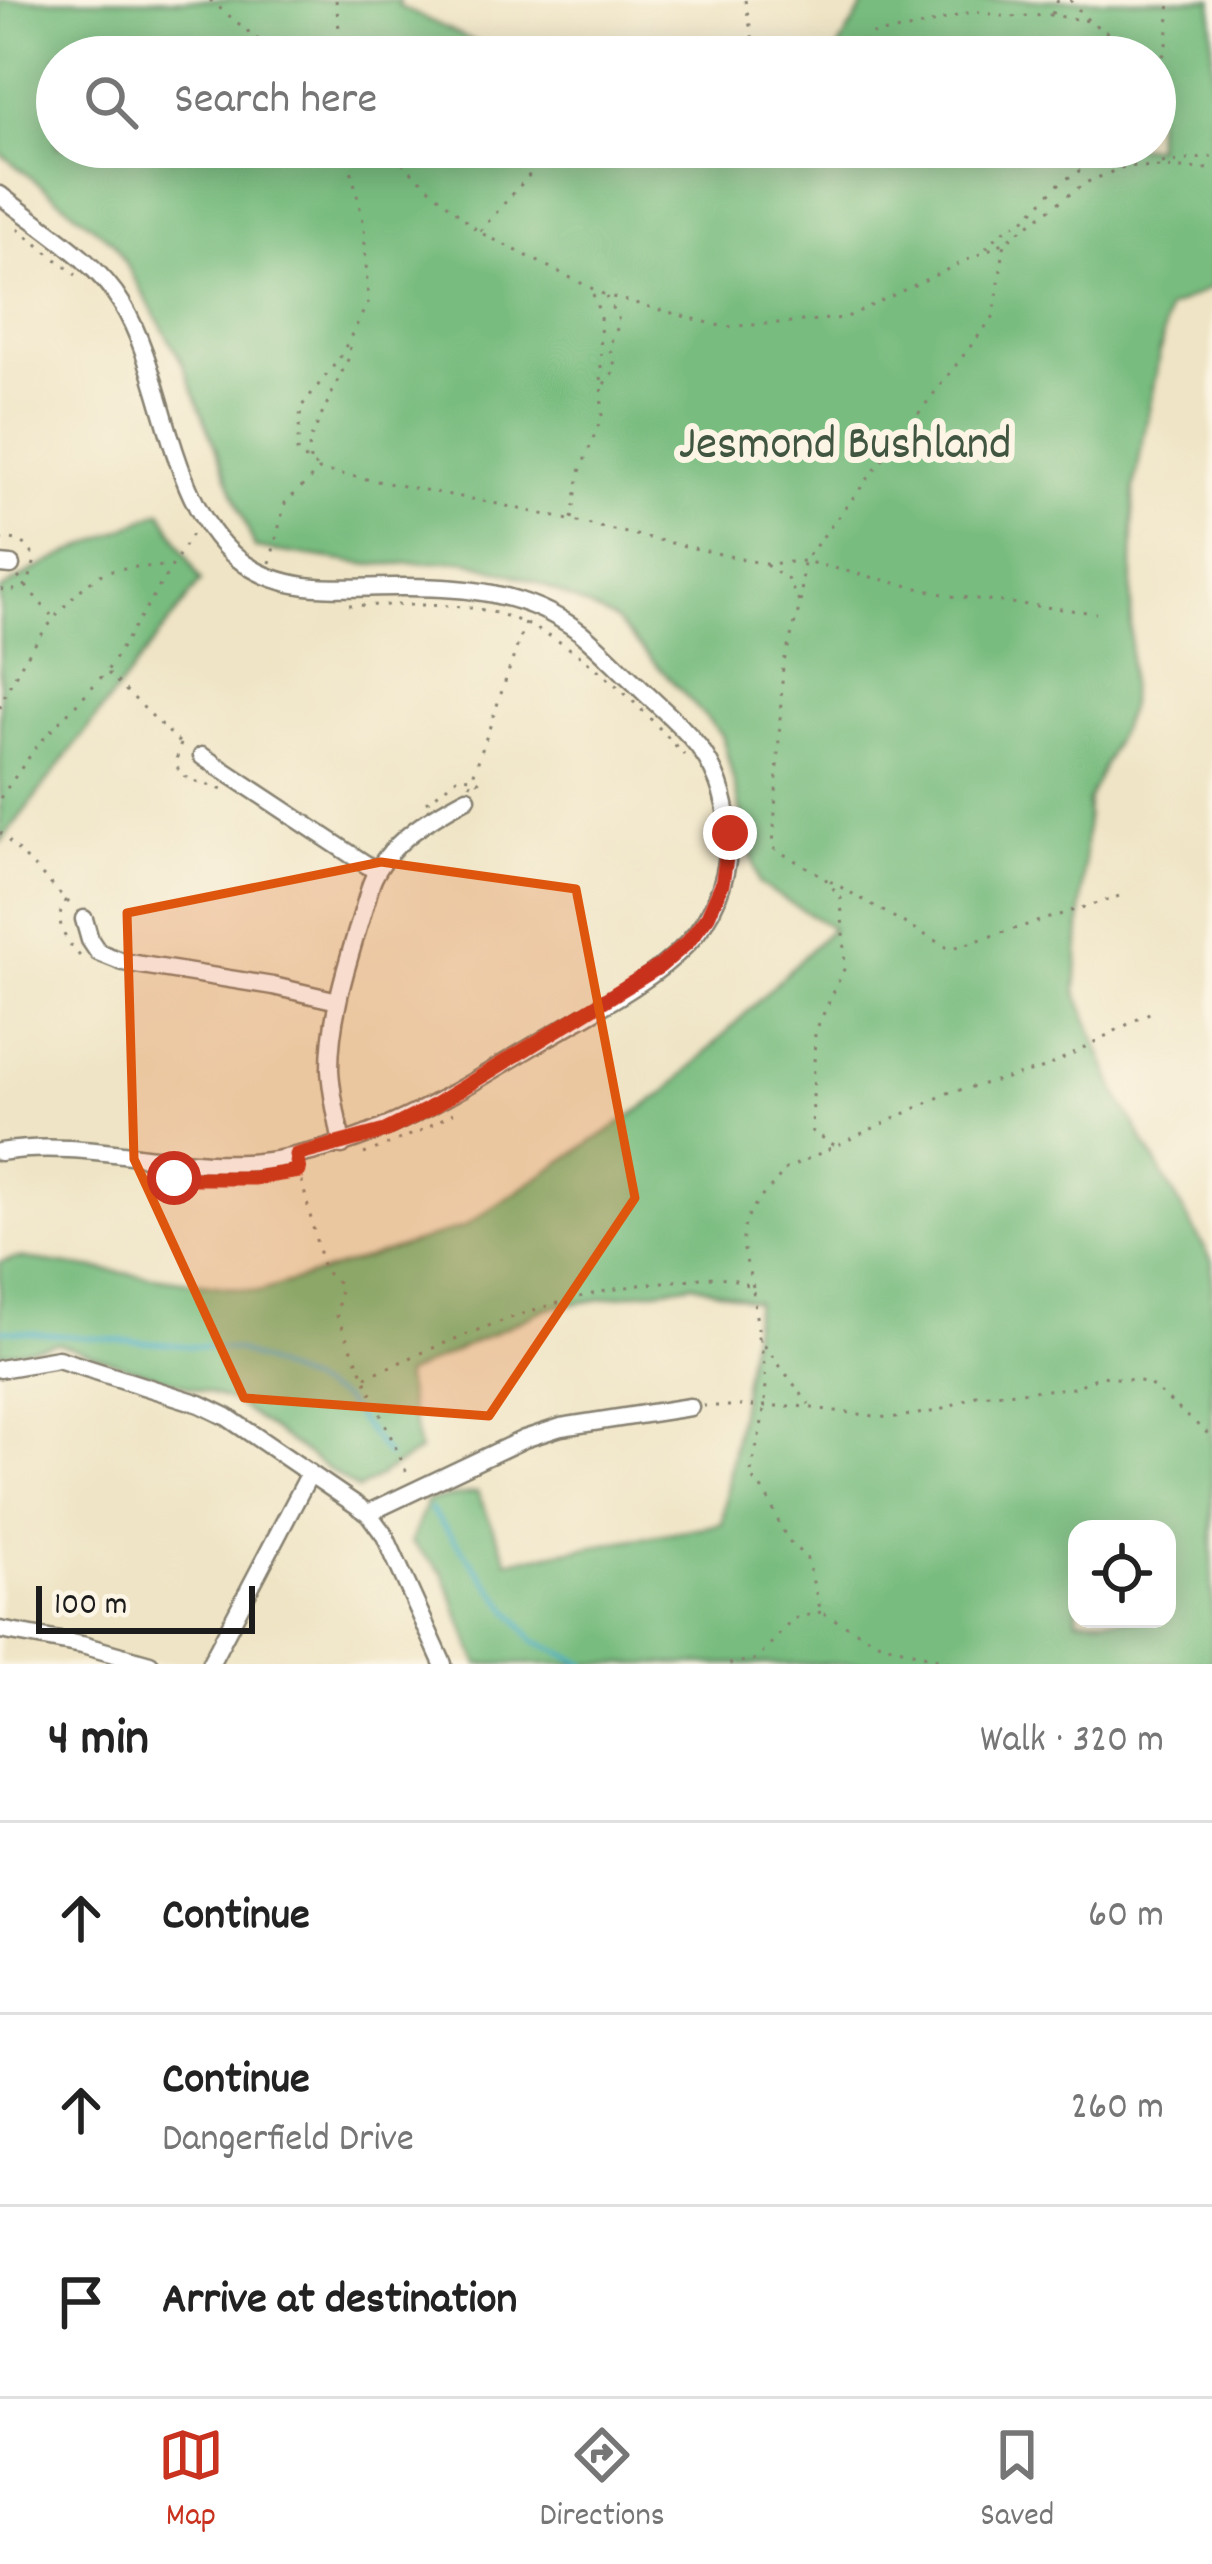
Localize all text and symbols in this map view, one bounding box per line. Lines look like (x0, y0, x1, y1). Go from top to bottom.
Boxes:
search box (36, 36, 1176, 168)
icon: search (78, 69, 144, 135)
text: Search here (174, 70, 377, 134)
park label: Jesmond Bushland (678, 413, 1012, 482)
route end (703, 806, 757, 860)
route start (147, 1151, 201, 1205)
map controls (1068, 1520, 1176, 1628)
button: locate (1068, 1520, 1176, 1628)
scale bar (36, 1580, 255, 1633)
text: 100 m (54, 1583, 127, 1630)
text: 4 min (48, 1706, 149, 1778)
text: Walk · 320 m (980, 1715, 1164, 1770)
icon: ahead (48, 1885, 114, 1951)
text: Continue (162, 1886, 310, 1950)
text: 60 m (1088, 1890, 1164, 1945)
text: Continue (162, 2050, 310, 2114)
icon: ahead (48, 2077, 114, 2143)
text: 260 m (1071, 2082, 1164, 2137)
text: Dangerfield Drive (162, 2114, 414, 2169)
icon: arrive (48, 2269, 114, 2335)
text: Arrive at destination (162, 2270, 517, 2334)
tab: Map (158, 2422, 224, 2541)
tab: Directions (540, 2422, 665, 2541)
tab: Saved (980, 2422, 1054, 2541)

